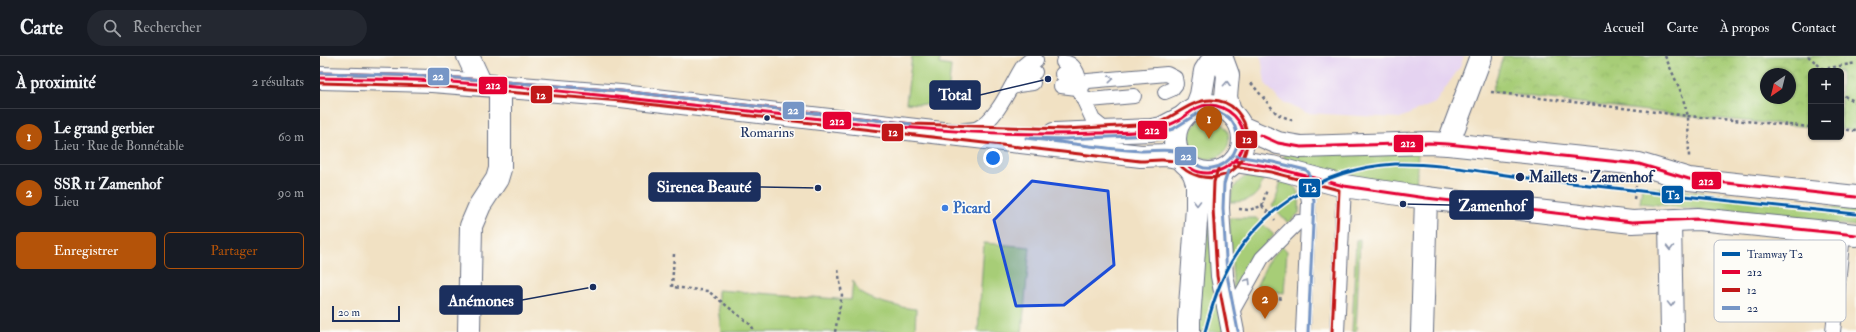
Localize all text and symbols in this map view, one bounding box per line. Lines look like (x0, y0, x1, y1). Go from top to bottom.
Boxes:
search box (87, 10, 367, 46)
text: Carte (20, 16, 63, 40)
icon: search (101, 17, 123, 39)
text: Rechercher (133, 18, 201, 37)
text: Accueil (1604, 19, 1644, 36)
text: Carte (1666, 19, 1698, 36)
text: À propos (1720, 19, 1769, 36)
text: Contact (1791, 19, 1836, 36)
line badge: 22 (427, 67, 450, 86)
north arrow (1760, 68, 1796, 104)
map controls (1808, 68, 1844, 140)
button: + (1808, 68, 1844, 104)
text: 22 (432, 70, 444, 83)
text: À proximité (16, 72, 96, 93)
text: 2 résultats (252, 74, 304, 90)
one-way arrow (1108, 75, 1114, 84)
line badge: 212 (478, 76, 508, 95)
text: 212 (485, 79, 501, 92)
callout: Total (930, 81, 980, 109)
one-way arrow (1223, 81, 1232, 87)
line badge: 12 (530, 85, 553, 104)
text: Total (937, 85, 973, 105)
text: 12 (536, 89, 546, 102)
line badge: 22 (782, 101, 805, 120)
text: 22 (787, 104, 799, 117)
button: − (1808, 104, 1844, 140)
pin: 1 (1196, 106, 1222, 139)
line badge: 212 (822, 111, 852, 130)
marker: Romarins (762, 113, 772, 123)
text: 212 (829, 115, 845, 128)
text: Le grand gerbier (54, 119, 154, 138)
line badge: 212 (1137, 120, 1168, 140)
line badge: 12 (881, 123, 904, 142)
place label: Romarins (740, 124, 794, 141)
text: 212 (1144, 124, 1160, 137)
text: 12 (888, 126, 898, 139)
text: 1 (27, 129, 31, 145)
text: 60 m (278, 129, 304, 145)
line badge: 12 (1235, 130, 1258, 149)
text: 12 (1242, 133, 1252, 146)
line badge: 212 (1393, 134, 1424, 153)
text: 212 (1400, 137, 1416, 150)
text: Lieu · Rue de Bonnétable (54, 138, 184, 154)
line badge: 22 (1174, 146, 1197, 166)
your location (983, 148, 1003, 168)
text: 22 (1180, 150, 1192, 163)
place label: Maillets - Zamenhof (1528, 168, 1656, 187)
marker: Maillets - Zamenhof (1514, 171, 1526, 183)
line badge: 212 (1691, 171, 1722, 190)
callout: Sirenea Beauté (649, 173, 760, 201)
text: SSR 11 Zamenhof (54, 175, 161, 194)
text: 212 (1698, 175, 1714, 188)
text: Sirenea Beauté (657, 177, 753, 197)
line badge: T2 (1298, 178, 1321, 198)
text: T2 (1302, 182, 1317, 195)
text: 2 (26, 185, 32, 201)
text: 90 m (278, 185, 304, 201)
line badge: T2 (1661, 185, 1684, 204)
text: T2 (1665, 189, 1680, 202)
callout: Zamenhof (1450, 191, 1533, 219)
text: Lieu (54, 194, 79, 210)
text: Zamenhof (1458, 196, 1528, 216)
place label: Picard (953, 199, 991, 218)
one-way arrow (1193, 200, 1201, 206)
marker: Picard (940, 203, 950, 213)
button: Enregistrer (16, 232, 156, 269)
button: Partager (164, 232, 304, 269)
legend (1714, 240, 1846, 322)
one-way arrow (1666, 245, 1674, 251)
text: Tramway T2 (1747, 248, 1803, 262)
text: 212 (1747, 266, 1763, 279)
one-way arrow (1244, 278, 1251, 285)
text: 12 (1747, 284, 1757, 297)
callout: Anémones (440, 286, 522, 314)
pin: 2 (1252, 286, 1278, 319)
text: Anémones (447, 291, 514, 311)
one-way arrow (1667, 301, 1676, 307)
text: 22 (1747, 302, 1759, 315)
scale bar (332, 304, 400, 323)
text: 20 m (338, 306, 360, 319)

